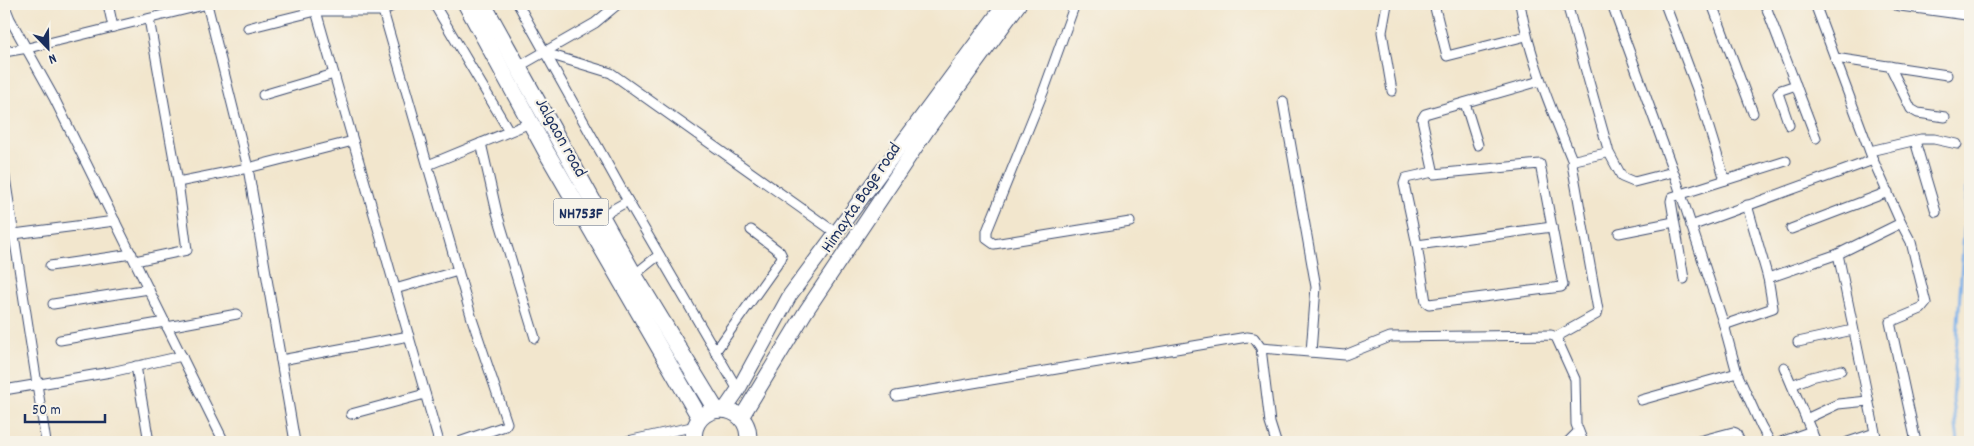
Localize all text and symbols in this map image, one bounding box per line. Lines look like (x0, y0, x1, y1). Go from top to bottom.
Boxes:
north arrow (22, 22, 72, 72)
text: N (45, 48, 59, 69)
street label: Jalgaon road (528, 94, 592, 183)
street label: Himayta Bage road (816, 138, 908, 259)
road number: NH753F (554, 198, 608, 226)
scale bar (25, 391, 105, 423)
text: 50 m (32, 400, 61, 422)

